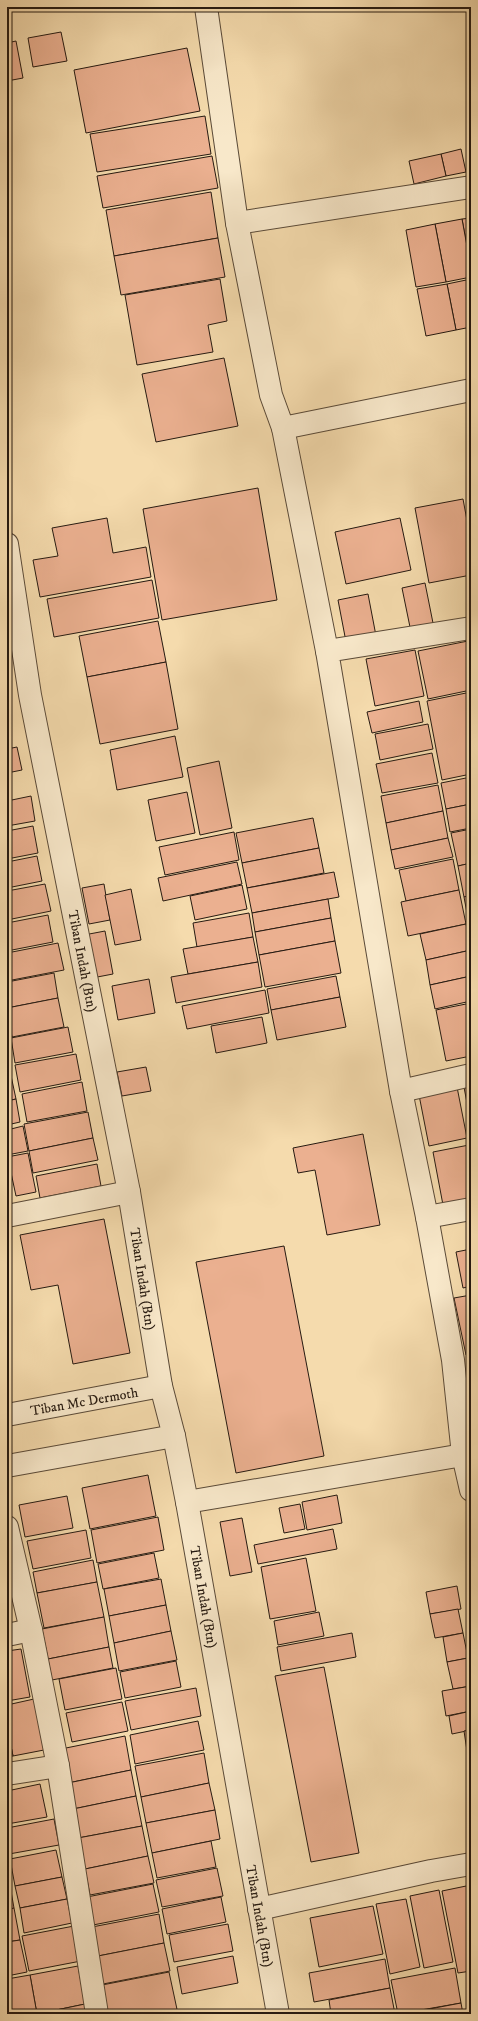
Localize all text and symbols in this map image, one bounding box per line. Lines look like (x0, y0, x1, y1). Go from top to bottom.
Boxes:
street label: Tiban Indah (Btn) (63, 909, 101, 1014)
street label: Tiban Indah (Btn) (125, 1227, 159, 1332)
street label: Tiban Mc Dermoth (29, 1384, 140, 1420)
street label: Tiban Indah (Btn) (185, 1545, 221, 1650)
street label: Tiban Indah (Btn) (241, 1864, 277, 1969)

